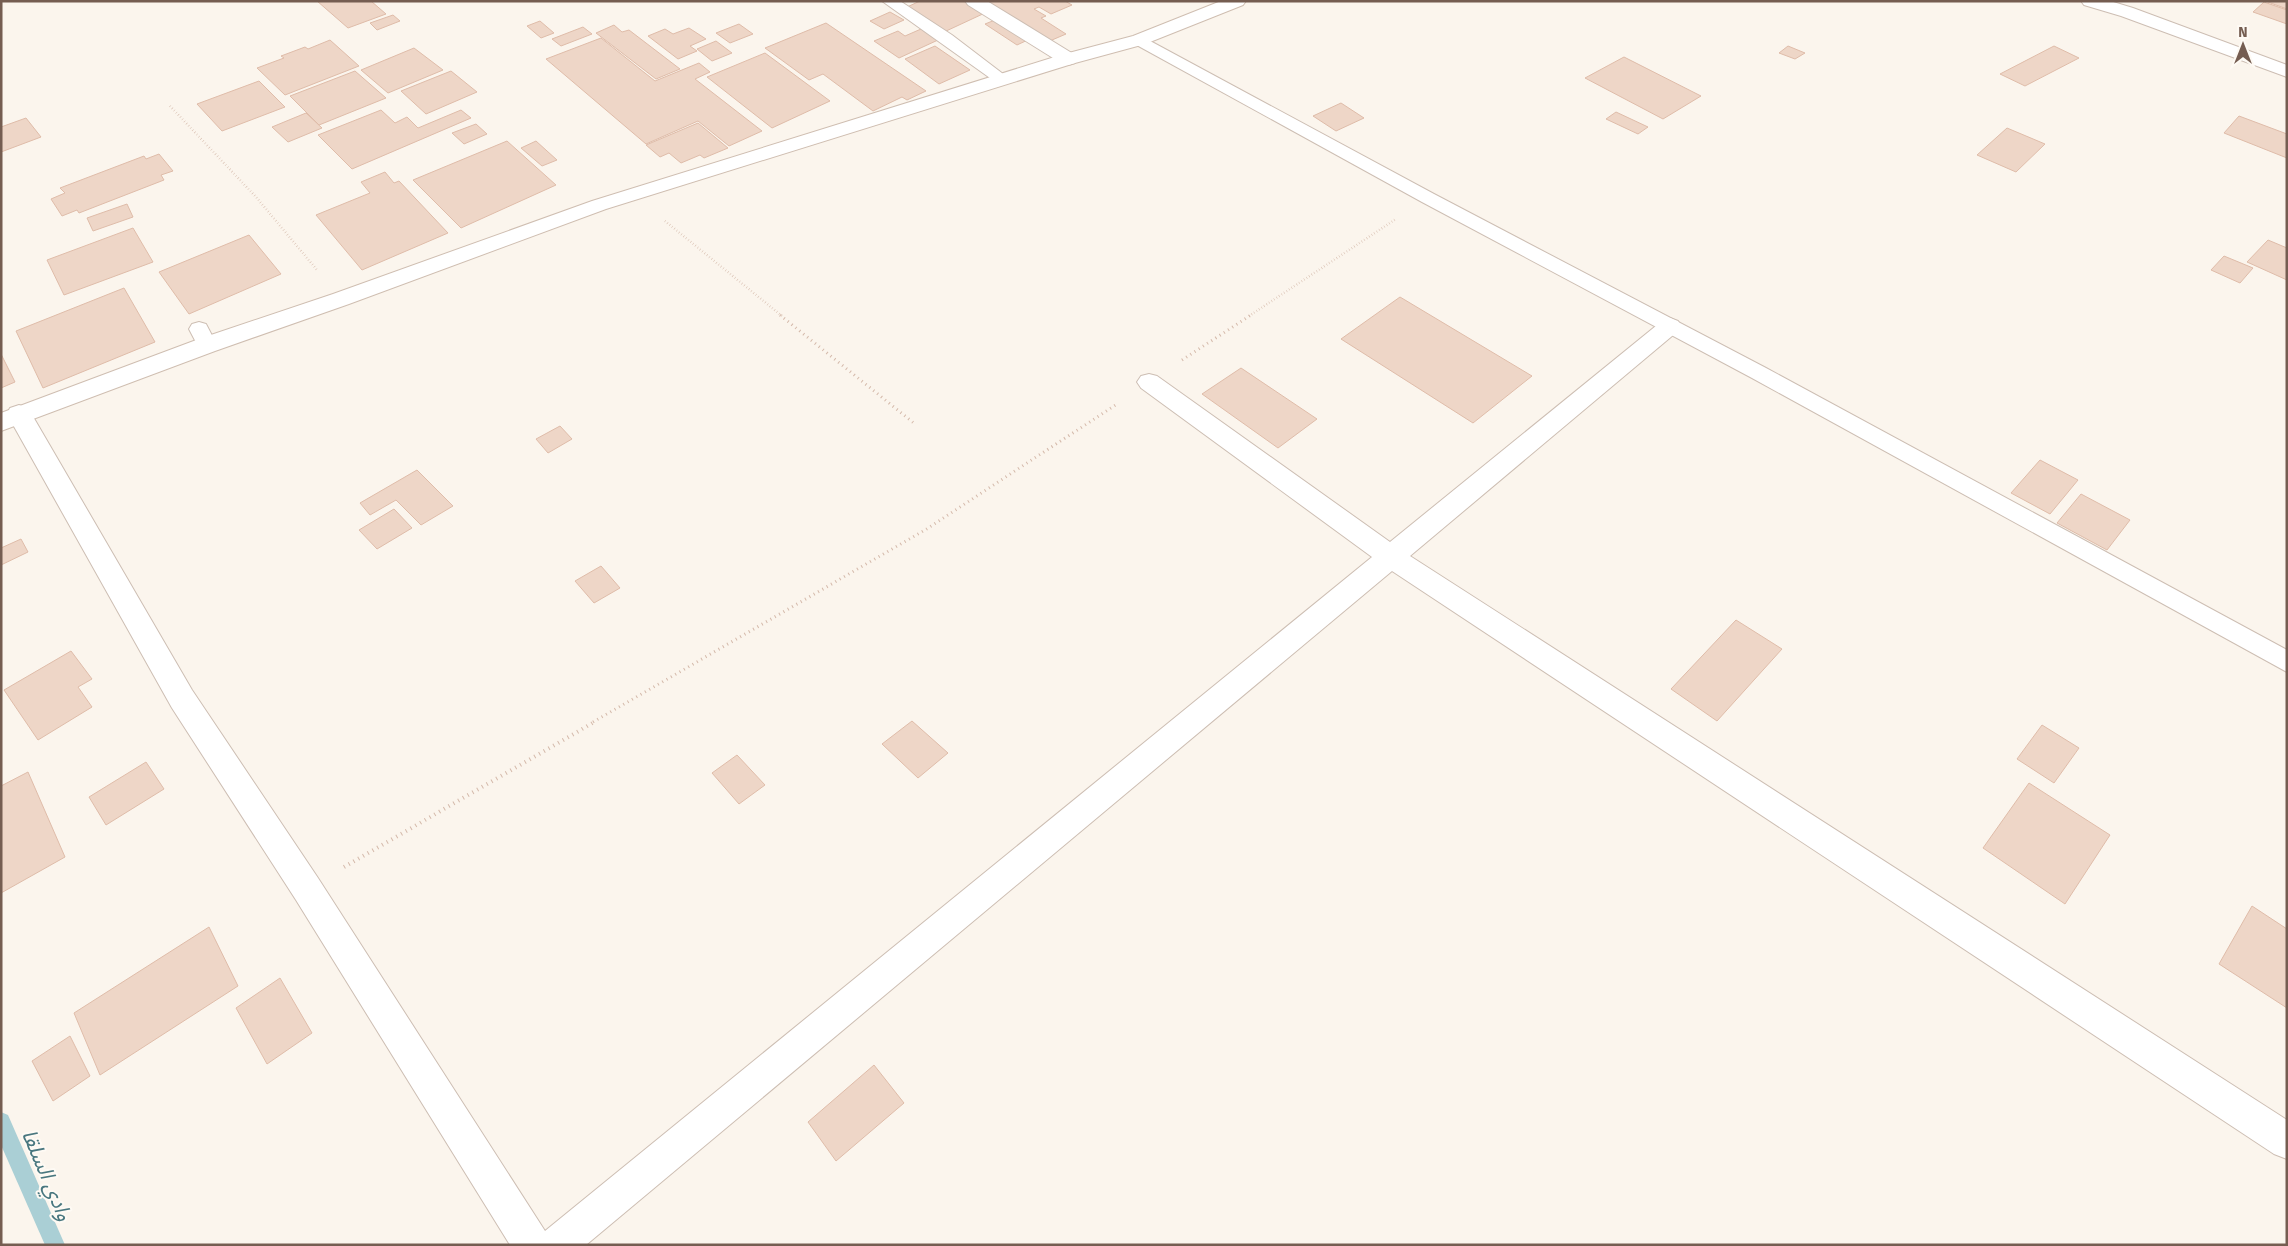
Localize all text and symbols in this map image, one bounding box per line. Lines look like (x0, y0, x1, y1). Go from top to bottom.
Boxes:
north arrow (2218, 20, 2268, 70)
text: N (2238, 24, 2248, 41)
water label: وادي السلقا (13, 1125, 78, 1226)

